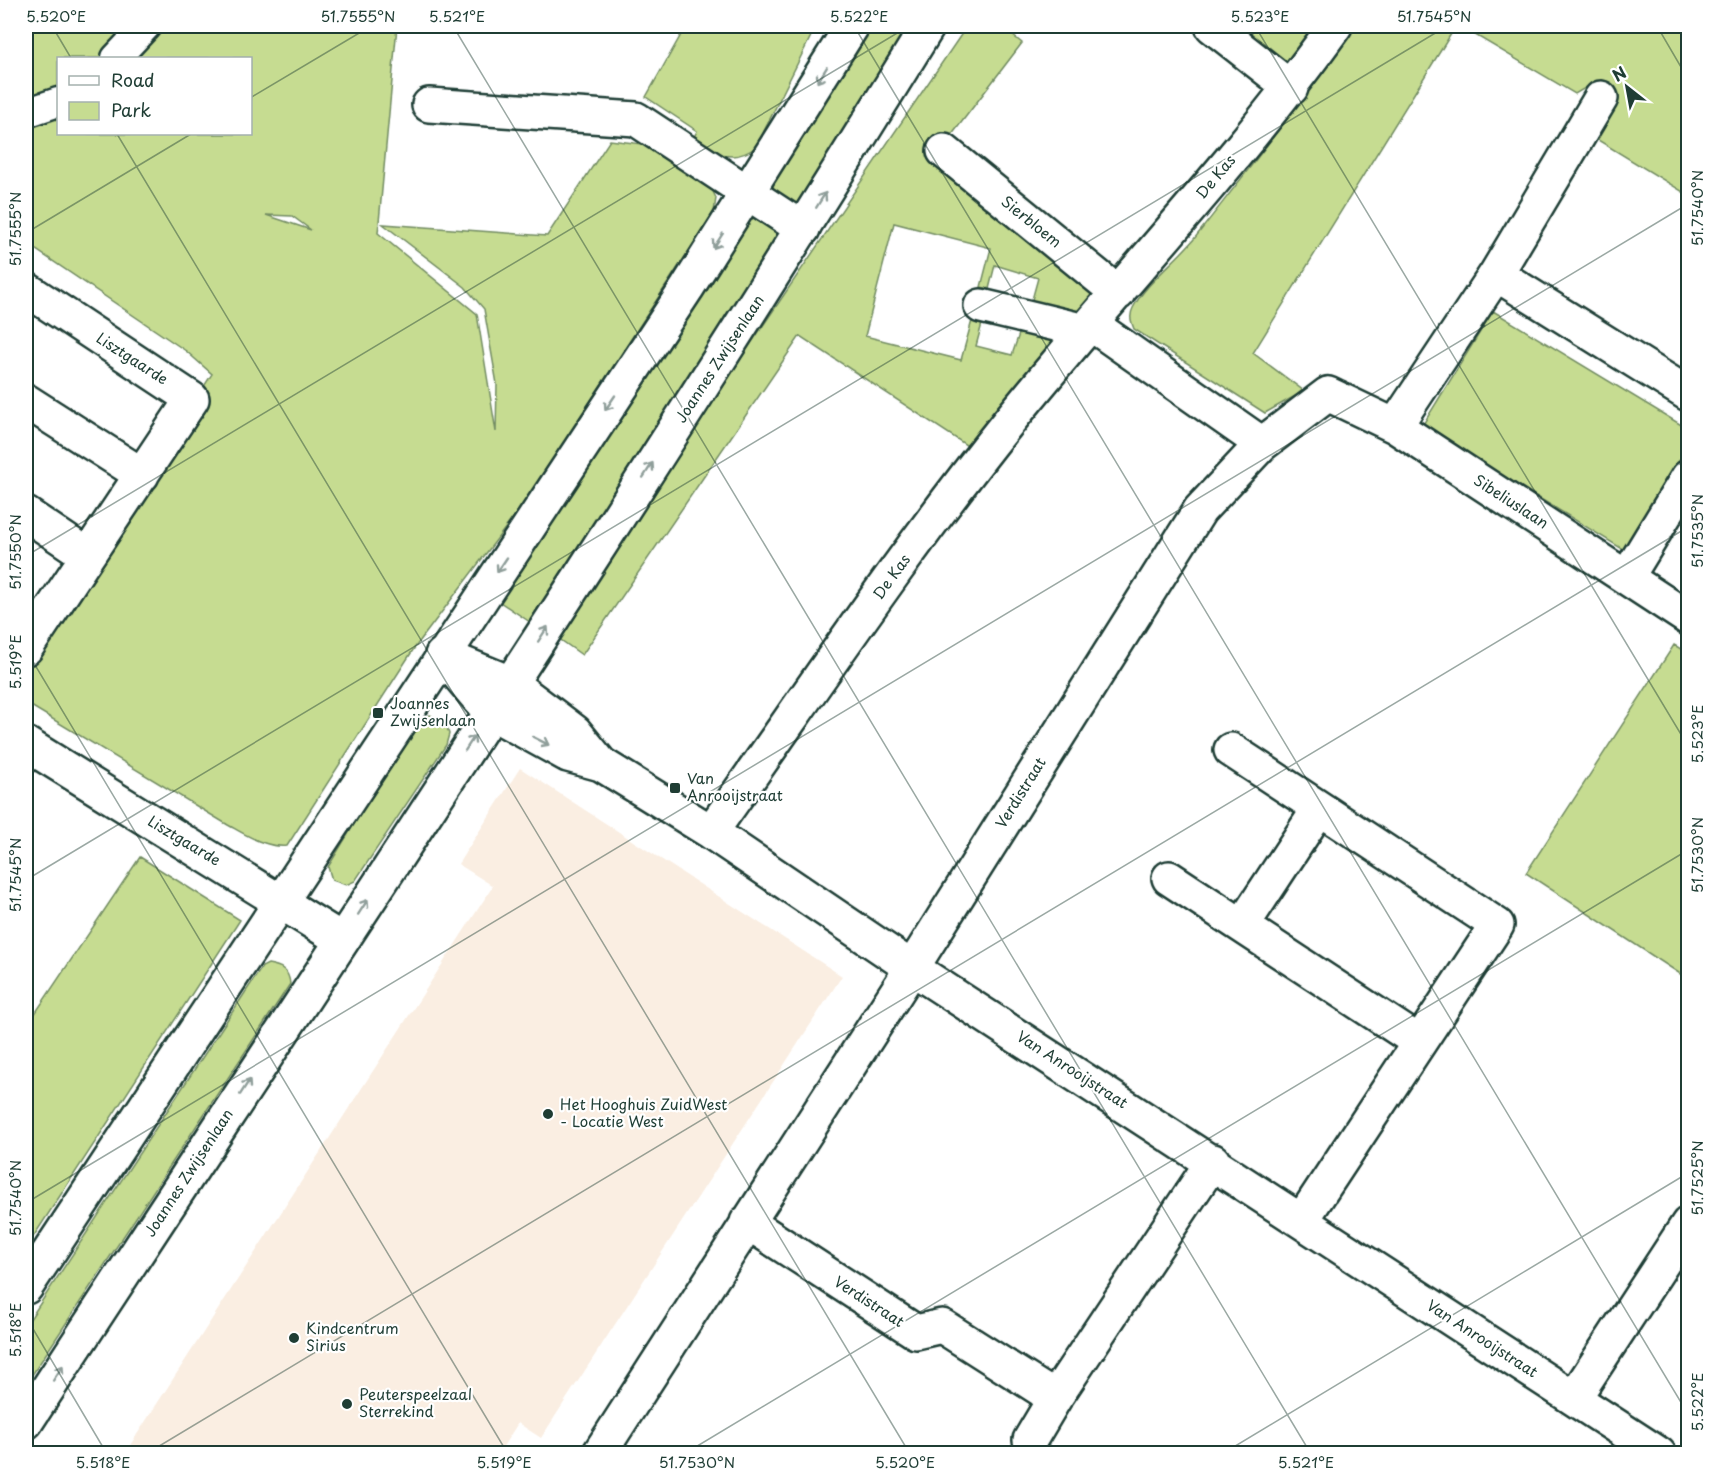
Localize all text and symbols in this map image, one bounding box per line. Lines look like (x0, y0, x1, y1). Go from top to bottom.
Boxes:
text: 5.520°E (26, 4, 86, 27)
text: 51.7555°N (321, 4, 395, 27)
text: 5.521°E (429, 4, 485, 27)
text: 5.522°E (830, 4, 888, 27)
text: 5.523°E (1231, 4, 1289, 27)
text: 51.7545°N (1397, 4, 1471, 27)
legend (57, 57, 252, 135)
north arrow (1597, 57, 1657, 117)
text: N (1607, 60, 1630, 87)
text: Road (111, 66, 155, 93)
one-way arrow (815, 66, 827, 83)
text: Park (111, 96, 151, 123)
street label: De Kas (1190, 149, 1240, 203)
text: 51.7540°N (1685, 170, 1708, 246)
street label: Sierbloem (997, 189, 1067, 252)
text: 51.7555°N (3, 192, 26, 266)
one-way arrow (815, 192, 827, 209)
one-way arrow (712, 232, 724, 248)
street label: Joannes Zwijsenlaan (669, 290, 769, 427)
street label: Lisztgaarde (92, 326, 173, 390)
one-way arrow (604, 394, 616, 411)
one-way arrow (642, 462, 654, 479)
street label: Sibeliuslaan (1470, 468, 1554, 534)
text: 51.7535°N (1685, 494, 1708, 568)
text: 51.7550°N (3, 514, 26, 590)
street label: De Kas (866, 548, 915, 604)
one-way arrow (496, 556, 508, 573)
one-way arrow (537, 626, 549, 643)
text: 5.519°E (3, 634, 26, 690)
place label: Joannes Zwijsenlaan (390, 691, 476, 731)
text: 5.523°E (1685, 705, 1708, 763)
marker: Joannes Zwijsenlaan (371, 706, 385, 720)
one-way arrow (464, 735, 476, 752)
one-way arrow (531, 736, 549, 747)
street label: Verdistraat (989, 752, 1051, 832)
place label: Van Anrooijstraat (687, 766, 783, 806)
marker: Van Anrooijstraat (668, 781, 682, 795)
street label: Lisztgaarde (144, 809, 226, 871)
text: 51.7530°N (1685, 817, 1708, 893)
text: 51.7545°N (3, 838, 26, 912)
one-way arrow (358, 899, 370, 916)
street label: Van Anrooijstraat (1013, 1024, 1133, 1113)
one-way arrow (239, 1080, 251, 1096)
place label: Het Hooghuis ZuidWest - Locatie West (560, 1092, 727, 1132)
street label: Joannes Zwijsenlaan (138, 1104, 238, 1241)
marker: Het Hooghuis ZuidWest - Locatie West (541, 1107, 555, 1121)
text: 51.7525°N (1685, 1140, 1708, 1216)
text: 51.7540°N (3, 1160, 26, 1236)
street label: Verdistraat (830, 1269, 910, 1332)
street label: Van Anrooijstraat (1423, 1293, 1543, 1382)
text: 5.518°E (3, 1303, 26, 1357)
place label: Kindcentrum Sirius (306, 1316, 399, 1356)
marker: Kindcentrum Sirius (287, 1331, 301, 1345)
one-way arrow (51, 1365, 64, 1382)
text: 5.522°E (1685, 1373, 1708, 1431)
place label: Peuterspeelzaal Sterrekind (359, 1382, 472, 1422)
marker: Peuterspeelzaal Sterrekind (340, 1397, 354, 1411)
text: 5.518°E (76, 1450, 130, 1473)
text: 5.519°E (476, 1450, 532, 1473)
text: 51.7530°N (659, 1450, 735, 1473)
text: 5.520°E (875, 1450, 935, 1473)
text: 5.521°E (1278, 1450, 1334, 1473)

